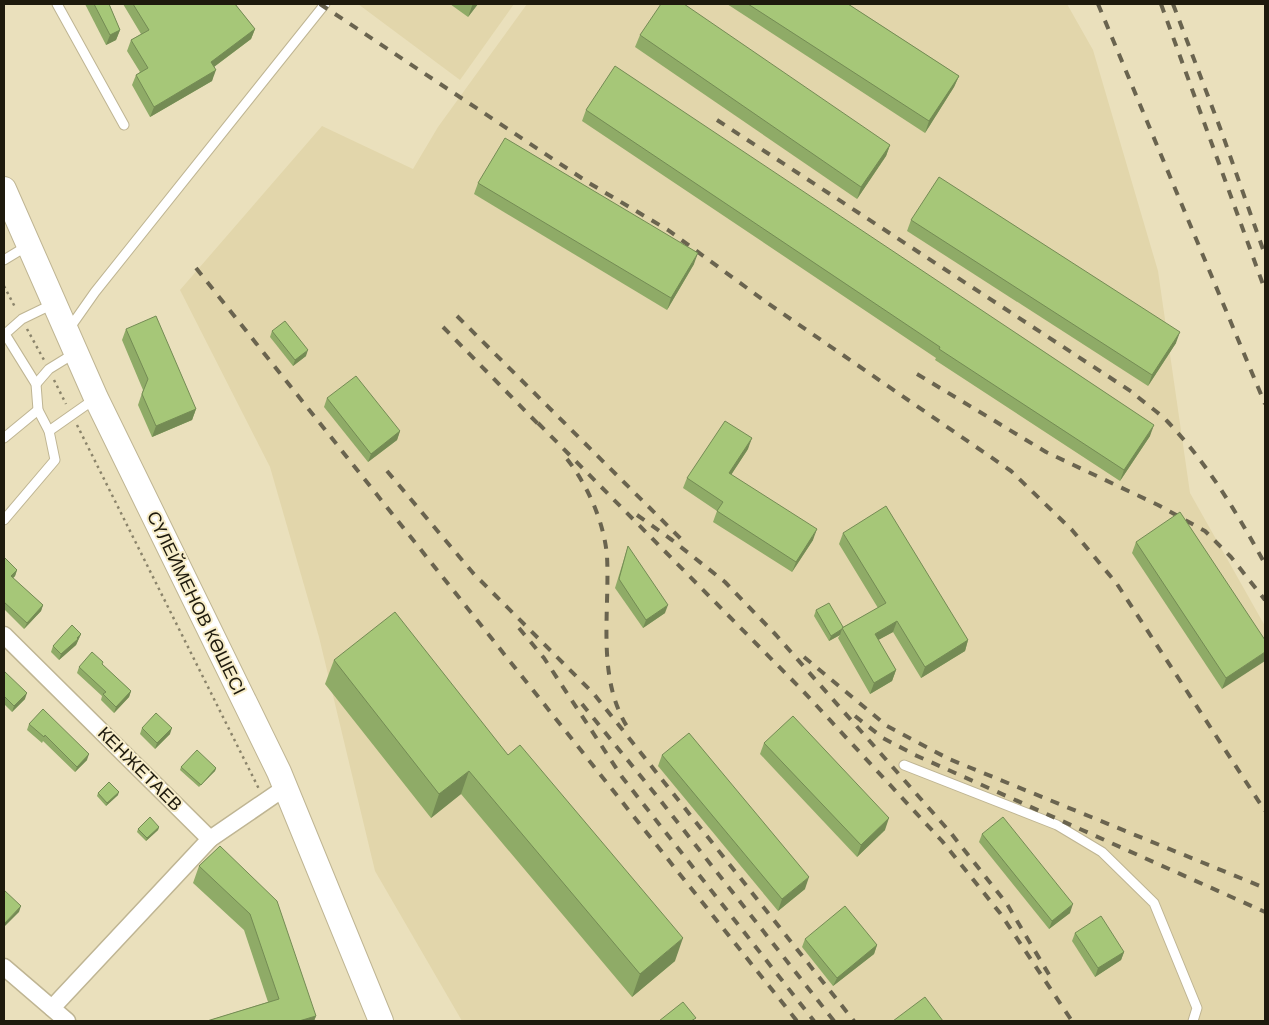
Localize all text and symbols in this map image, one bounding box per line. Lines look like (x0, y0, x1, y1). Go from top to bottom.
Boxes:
street label: СҮЛЕЙМЕНОВ КӨШЕСІ (143, 508, 250, 698)
street label: КЕНЖЕТАЕВ (94, 723, 186, 815)

